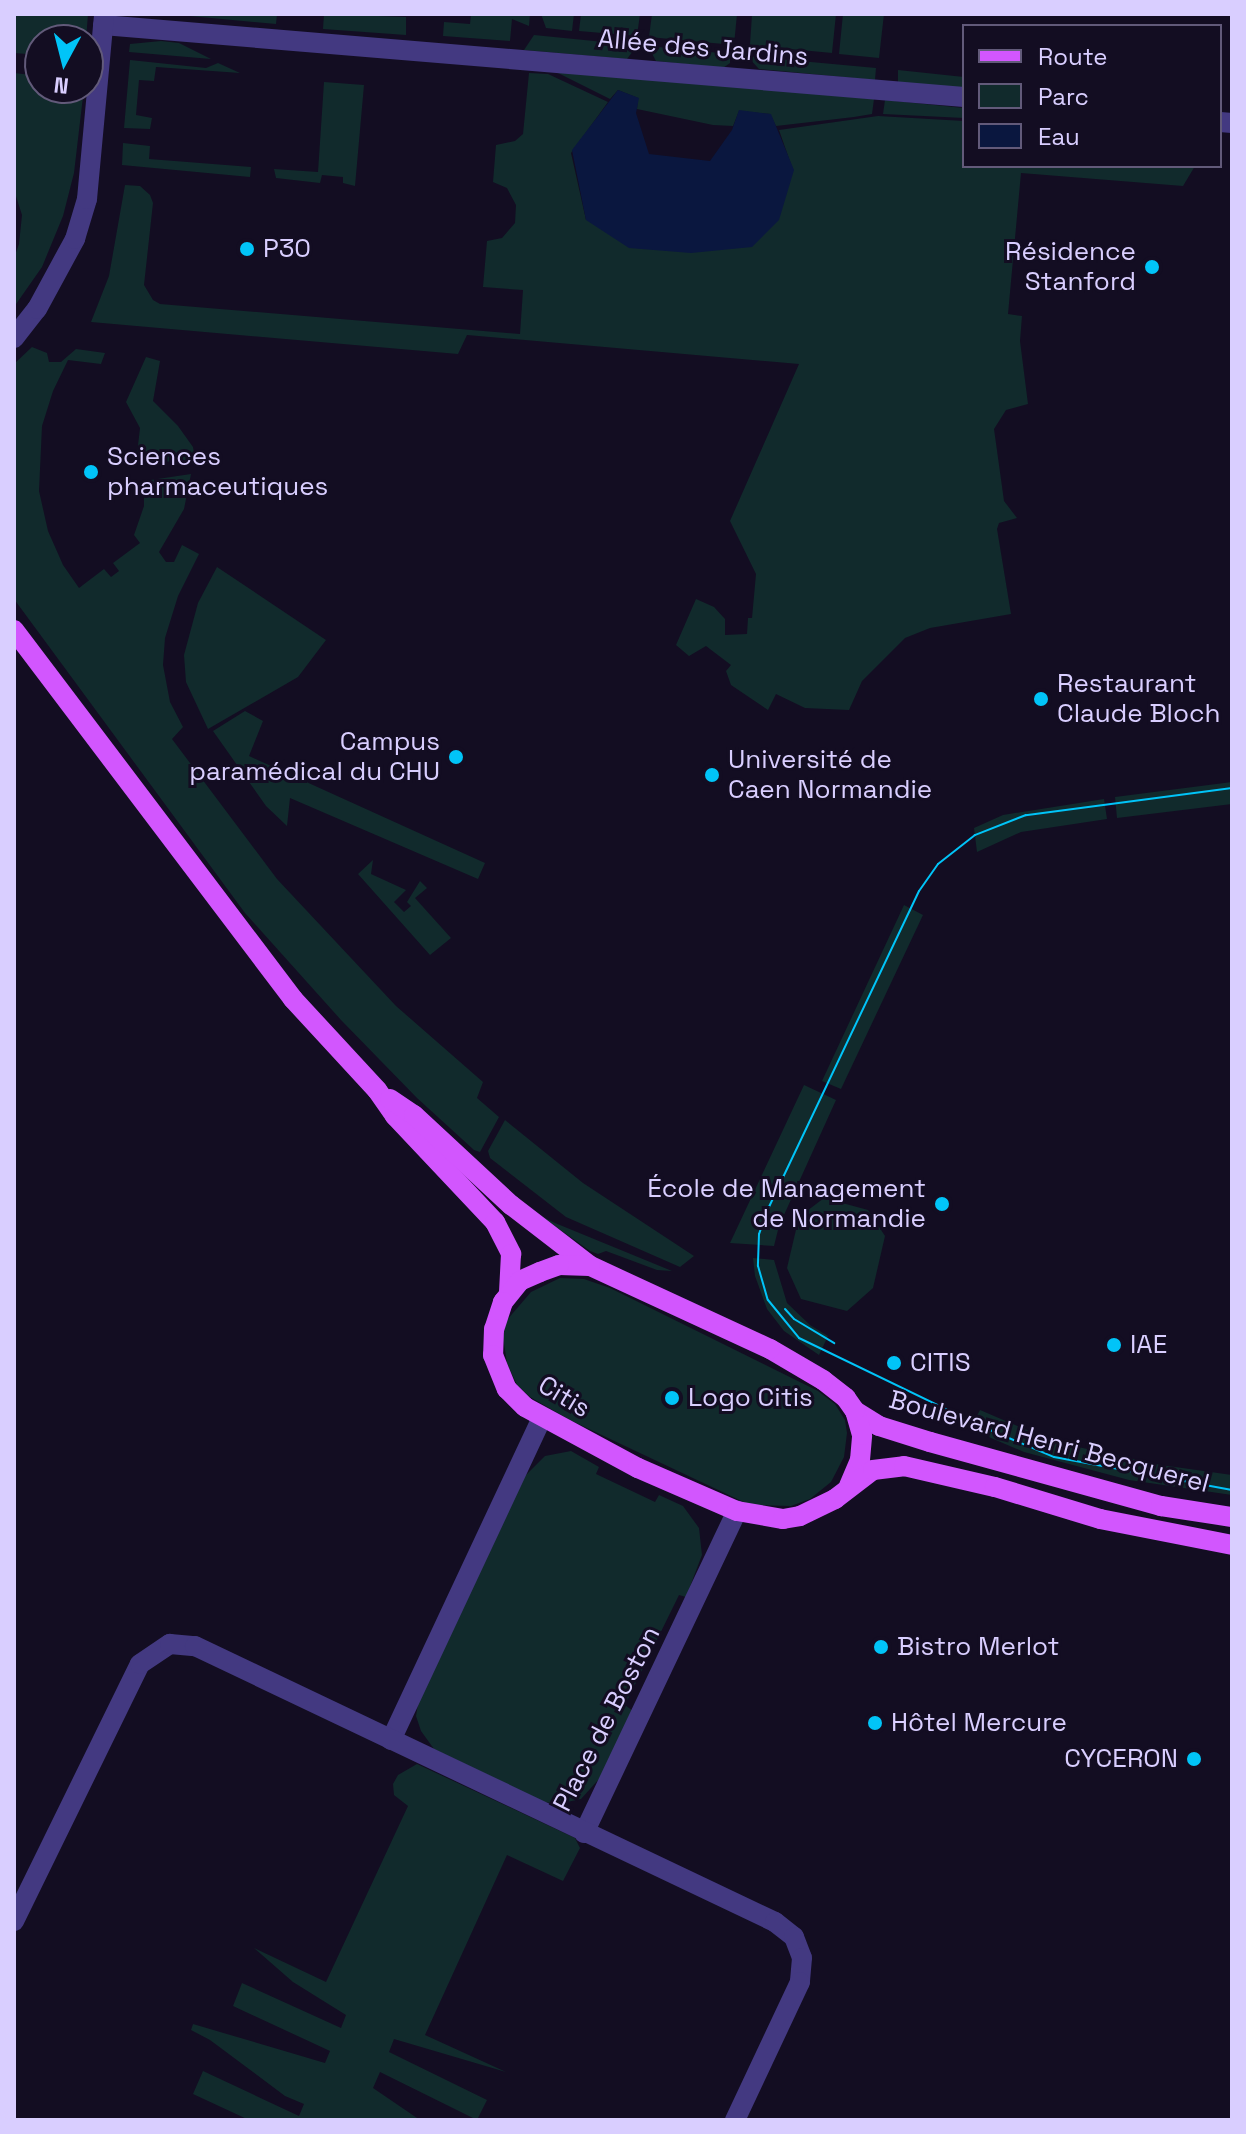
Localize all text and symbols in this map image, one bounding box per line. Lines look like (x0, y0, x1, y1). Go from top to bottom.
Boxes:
street label: Allée des Jardins (597, 23, 809, 73)
north arrow (24, 24, 104, 104)
legend (962, 24, 1222, 168)
text: Route (1038, 41, 1107, 72)
text: N (52, 71, 70, 101)
text: Parc (1038, 81, 1089, 112)
text: Eau (1038, 121, 1080, 152)
place label: P30 (263, 233, 311, 265)
place label: Résidence Stanford (1005, 236, 1136, 298)
marker: P30 (238, 240, 256, 258)
marker: Résidence Stanford (1143, 258, 1161, 276)
place label: Sciences pharmaceutiques (107, 441, 328, 502)
marker: Sciences pharmaceutiques (82, 463, 100, 481)
place label: Restaurant Claude Bloch (1057, 668, 1221, 730)
marker: Restaurant Claude Bloch (1032, 690, 1050, 708)
place label: Campus paramédical du CHU (189, 726, 440, 788)
place label: Université de Caen Normandie (728, 744, 932, 806)
marker: Campus paramédical du CHU (447, 748, 465, 766)
marker: Université de Caen Normandie (703, 766, 721, 784)
place label: École de Management de Normandie (647, 1173, 926, 1234)
marker: École de Management de Normandie (933, 1195, 951, 1213)
place label: IAE (1130, 1329, 1167, 1361)
marker: IAE (1105, 1336, 1123, 1354)
place label: CITIS (910, 1347, 971, 1379)
marker: CITIS (885, 1354, 903, 1372)
street label: Citis (532, 1369, 596, 1425)
place label: Logo Citis (688, 1382, 813, 1414)
street label: Boulevard Henri Becquerel (885, 1384, 1213, 1500)
marker: Logo Citis (663, 1389, 681, 1407)
street label: Place de Boston (547, 1621, 667, 1817)
place label: Bistro Merlot (897, 1631, 1060, 1663)
marker: Bistro Merlot (872, 1638, 890, 1656)
place label: Hôtel Mercure (891, 1707, 1067, 1739)
marker: Hôtel Mercure (866, 1714, 884, 1732)
place label: CYCERON (1064, 1743, 1178, 1775)
marker: CYCERON (1185, 1750, 1203, 1768)

